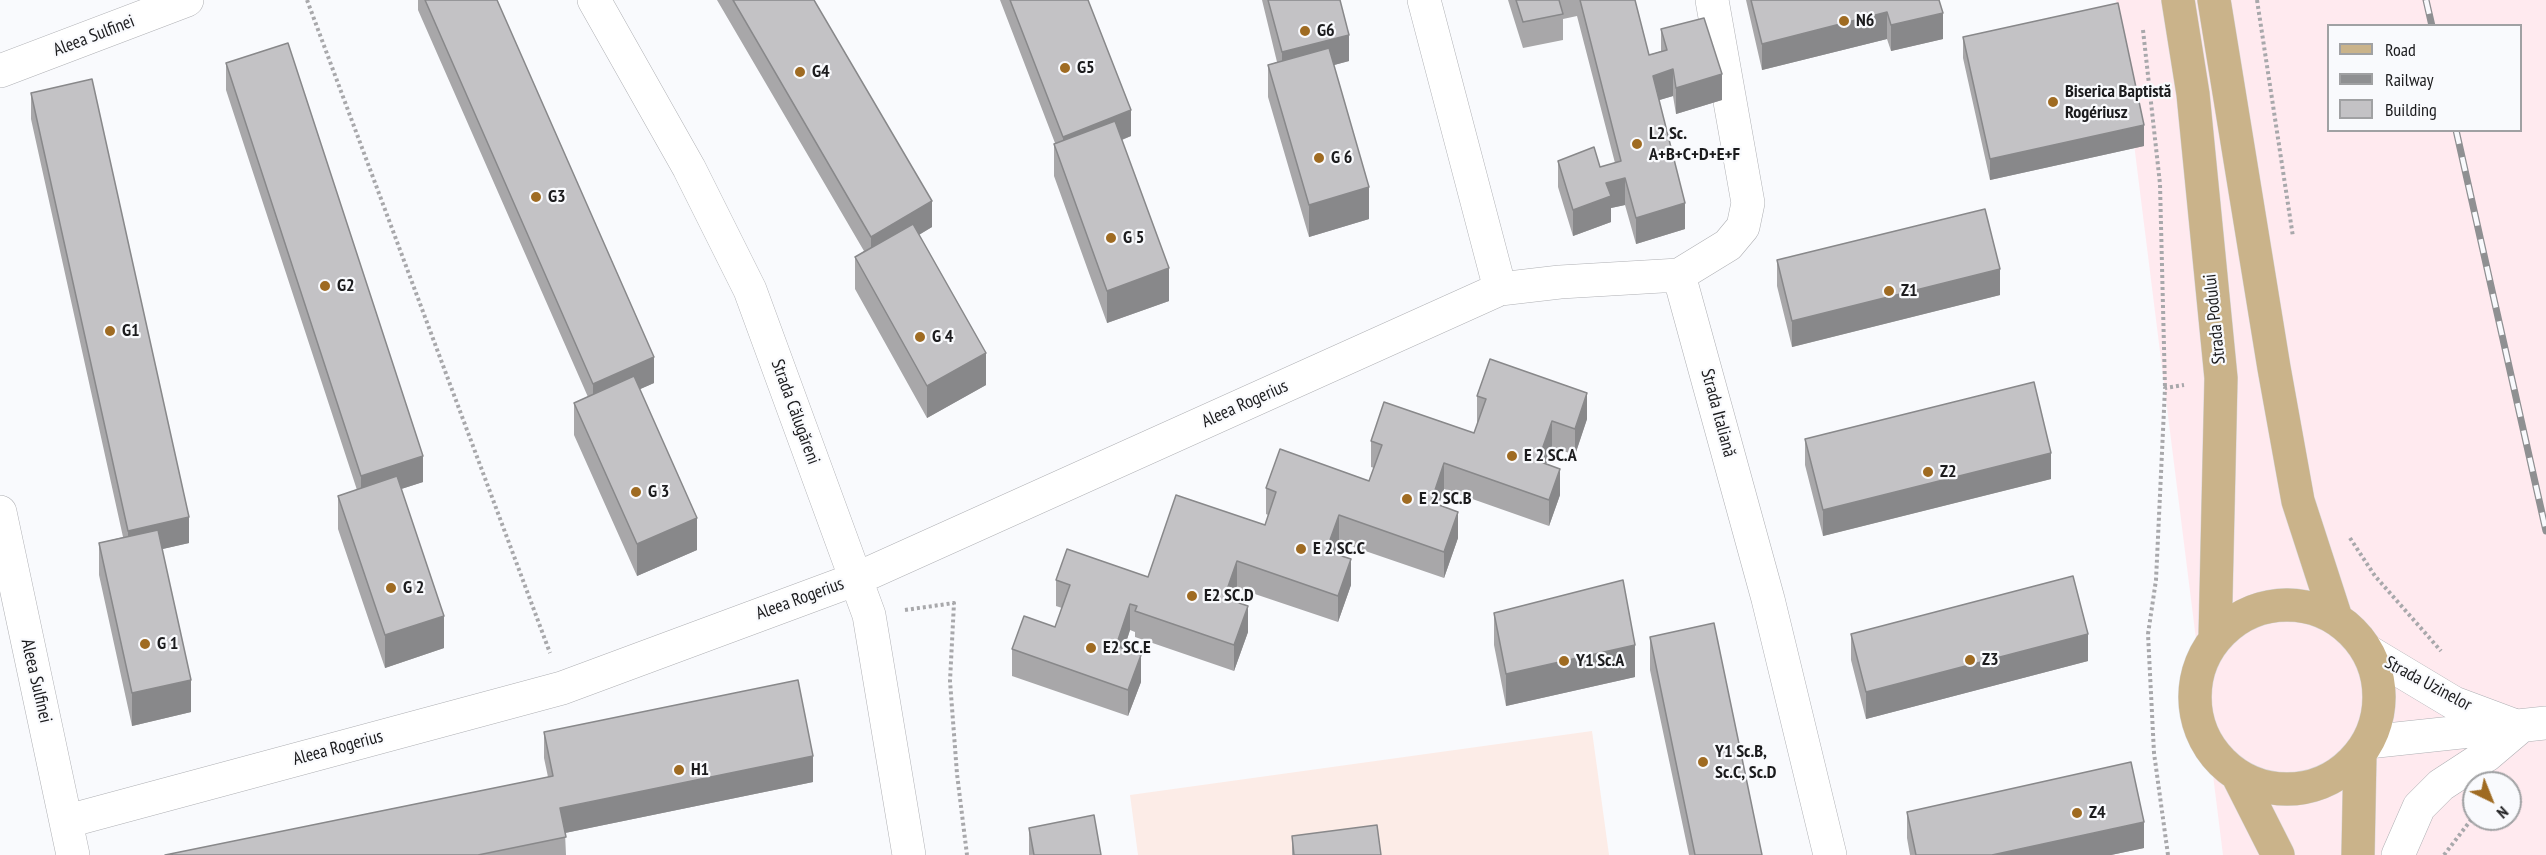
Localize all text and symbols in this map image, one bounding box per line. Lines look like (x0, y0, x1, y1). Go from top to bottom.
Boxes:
place label: N6 (1856, 10, 1874, 32)
street label: Aleea Sulfinei (50, 11, 138, 61)
marker: N6 (1837, 14, 1851, 28)
place label: G6 (1317, 20, 1335, 42)
marker: G6 (1298, 24, 1312, 38)
legend (2327, 24, 2522, 132)
text: Road (2385, 38, 2416, 61)
place label: G5 (1077, 57, 1095, 79)
place label: G4 (812, 61, 830, 83)
marker: G5 (1058, 61, 1072, 75)
marker: G4 (793, 65, 807, 79)
text: Railway (2385, 68, 2434, 91)
place label: Biserica Baptistă Rogériusz (2065, 81, 2171, 124)
marker: Biserica Baptistă Rogériusz (2046, 95, 2060, 109)
text: Building (2385, 98, 2437, 121)
place label: L2 Sc. A+B+C+D+E+F (1649, 123, 1740, 166)
marker: L2 Sc. A+B+C+D+E+F (1630, 137, 1644, 151)
place label: G 6 (1331, 147, 1352, 169)
marker: G 6 (1312, 151, 1326, 165)
place label: G3 (548, 186, 566, 208)
marker: G3 (529, 190, 543, 204)
place label: G 5 (1123, 227, 1144, 249)
marker: G 5 (1104, 231, 1118, 245)
street label: Strada Podului (2200, 273, 2230, 365)
place label: G2 (337, 275, 355, 297)
marker: G2 (318, 279, 332, 293)
place label: Z1 (1901, 280, 1918, 302)
marker: Z1 (1882, 284, 1896, 298)
place label: G1 (122, 320, 140, 342)
marker: G1 (103, 324, 117, 338)
place label: G 4 (932, 326, 953, 348)
marker: G 4 (913, 330, 927, 344)
street label: Strada Călugăreni (766, 357, 824, 467)
street label: Strada Italiană (1696, 367, 1740, 459)
street label: Aleea Rogerius (1199, 375, 1291, 433)
place label: E 2 SC.A (1524, 445, 1577, 467)
marker: E 2 SC.A (1505, 449, 1519, 463)
place label: Z2 (1940, 461, 1957, 483)
marker: Z2 (1921, 465, 1935, 479)
place label: G 3 (648, 481, 669, 503)
marker: G 3 (629, 485, 643, 499)
place label: E 2 SC.B (1419, 488, 1471, 510)
marker: E 2 SC.B (1400, 492, 1414, 506)
place label: E 2 SC.C (1313, 538, 1365, 560)
marker: E 2 SC.C (1294, 542, 1308, 556)
street label: Aleea Rogerius (753, 573, 847, 625)
place label: G 2 (403, 577, 424, 599)
marker: G 2 (384, 581, 398, 595)
place label: E2 SC.D (1204, 585, 1254, 607)
marker: E2 SC.D (1185, 589, 1199, 603)
place label: G 1 (157, 633, 178, 655)
street label: Aleea Sulfinei (16, 637, 56, 725)
marker: G 1 (138, 637, 152, 651)
place label: E2 SC.E (1103, 637, 1151, 659)
marker: E2 SC.E (1084, 641, 1098, 655)
place label: Z3 (1982, 649, 1999, 671)
place label: Y1 Sc.A (1576, 650, 1624, 672)
street label: Strada Uzinelor (2381, 652, 2475, 716)
marker: Z3 (1963, 653, 1977, 667)
marker: Y1 Sc.A (1557, 654, 1571, 668)
street label: Aleea Rogerius (291, 726, 385, 770)
place label: Y1 Sc.B, Sc.C, Sc.D (1715, 741, 1776, 783)
marker: Y1 Sc.B, Sc.C, Sc.D (1696, 755, 1710, 769)
place label: H1 (691, 759, 709, 781)
marker: H1 (672, 763, 686, 777)
north arrow (2462, 771, 2522, 831)
place label: Z4 (2089, 802, 2106, 824)
text: N (2493, 802, 2513, 823)
marker: Z4 (2070, 806, 2084, 820)

